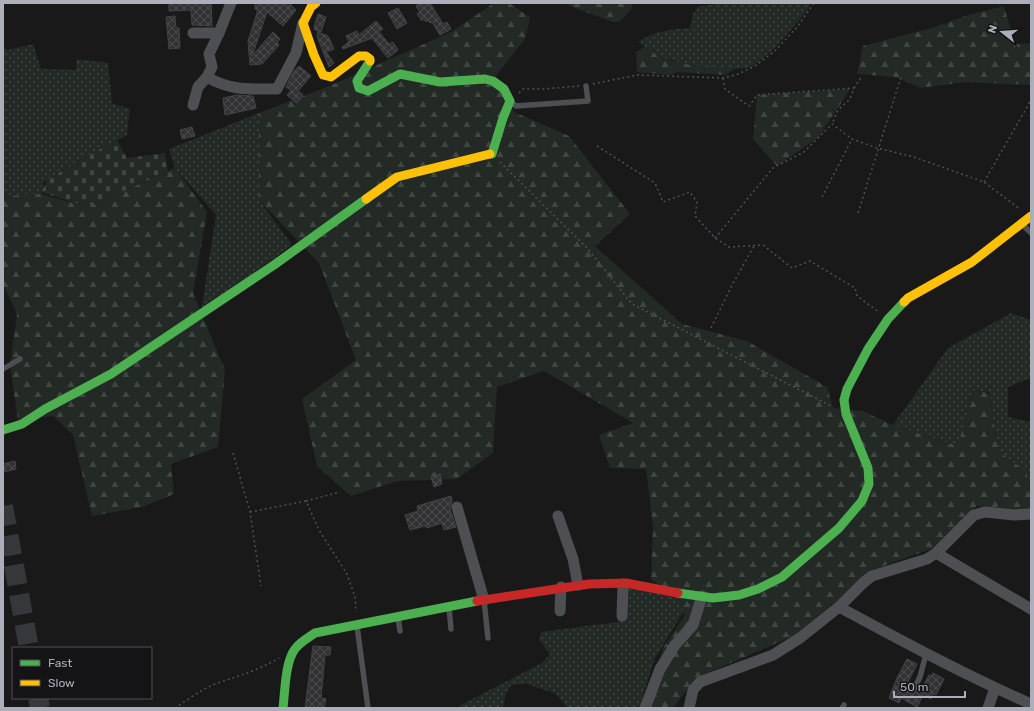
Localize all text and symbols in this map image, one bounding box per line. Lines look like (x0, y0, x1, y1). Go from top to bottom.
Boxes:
north arrow (982, 12, 1022, 52)
text: N (986, 23, 1000, 35)
legend (12, 647, 152, 699)
text: Fast (48, 656, 72, 670)
scale bar (894, 673, 965, 699)
text: Slow (48, 676, 75, 690)
text: 50 m (900, 680, 928, 694)

